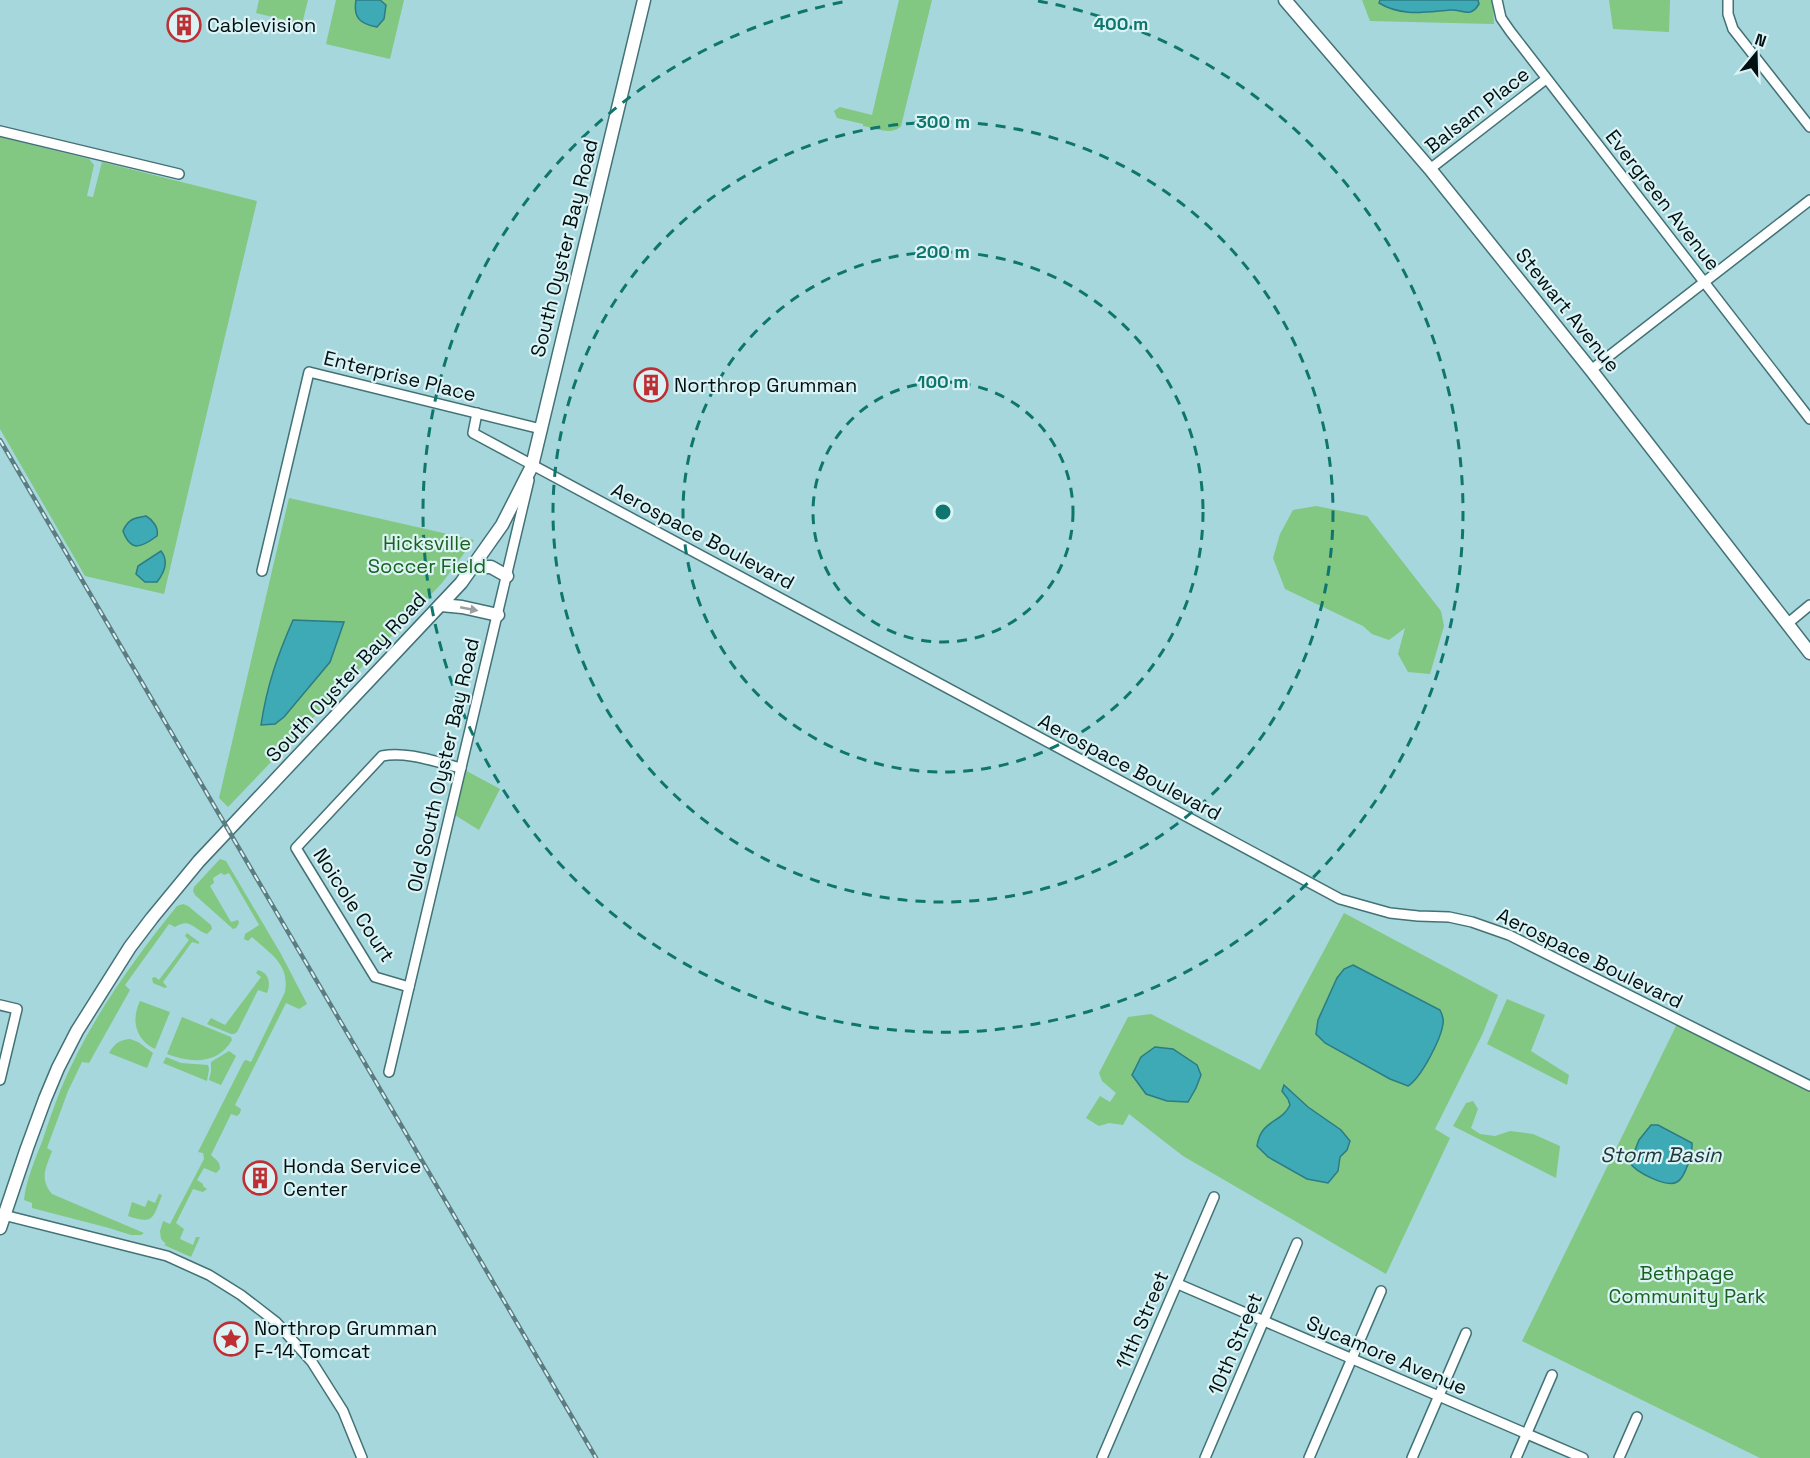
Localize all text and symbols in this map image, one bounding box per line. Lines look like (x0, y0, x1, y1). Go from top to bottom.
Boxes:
building icon: Cablevision (166, 7, 202, 43)
place label: Cablevision (207, 12, 316, 38)
text: 400 m (1094, 12, 1148, 35)
north arrow (1726, 24, 1786, 84)
text: N (1752, 29, 1769, 52)
street label: Balsam Place (1419, 61, 1535, 159)
text: 300 m (916, 110, 970, 133)
street label: Evergreen Avenue (1600, 124, 1726, 276)
street label: South Oyster Bay Road (524, 136, 604, 360)
text: 200 m (916, 240, 970, 263)
street label: Stewart Avenue (1510, 243, 1626, 377)
street label: Enterprise Place (321, 344, 479, 408)
building icon: Northrop Grumman (633, 367, 669, 403)
text: 100 m (917, 370, 969, 393)
place label: Northrop Grumman (674, 372, 857, 398)
street label: Aerospace Boulevard (607, 477, 799, 595)
centre of rings (933, 502, 953, 522)
park label: Hicksville Soccer Field (368, 530, 486, 579)
street label: South Oyster Bay Road (260, 586, 432, 768)
one-way arrow (460, 605, 479, 614)
street label: Old South Oyster Bay Road (401, 635, 485, 895)
street label: Aerospace Boulevard (1034, 708, 1226, 826)
street label: Noicole Court (307, 843, 401, 967)
street label: Aerospace Boulevard (1493, 902, 1687, 1014)
water label: Storm Basin (1600, 1141, 1723, 1168)
place label: Honda Service Center (283, 1153, 421, 1202)
building icon: Honda Service Center (242, 1160, 278, 1196)
park label: Bethpage Community Park (1608, 1260, 1766, 1309)
street label: 11th Street (1110, 1267, 1174, 1373)
street label: 10th Street (1202, 1289, 1268, 1399)
street label: Sycamore Avenue (1303, 1309, 1471, 1401)
place label: Northrop Grumman F-14 Tomcat (254, 1315, 437, 1364)
place icon: Northrop Grumman F-14 Tomcat (213, 1321, 249, 1357)

